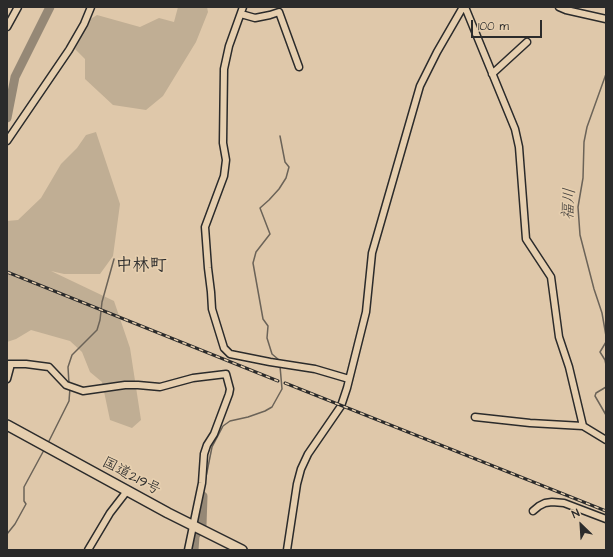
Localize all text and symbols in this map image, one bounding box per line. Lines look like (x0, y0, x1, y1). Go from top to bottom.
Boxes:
scale bar (473, 12, 544, 38)
text: 100 m (478, 18, 509, 35)
water label: 福川 (559, 187, 581, 221)
district label: 中林町 (116, 256, 166, 276)
street label: 国道219号 (99, 454, 163, 500)
north arrow (561, 505, 601, 545)
text: N (569, 505, 582, 522)

